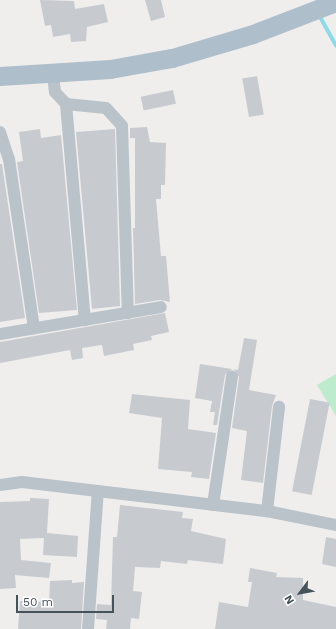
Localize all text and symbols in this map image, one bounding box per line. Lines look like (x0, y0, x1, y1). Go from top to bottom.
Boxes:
north arrow (280, 573, 320, 613)
scale bar (18, 587, 116, 613)
text: N (282, 593, 297, 607)
text: 50 m (23, 595, 53, 609)

